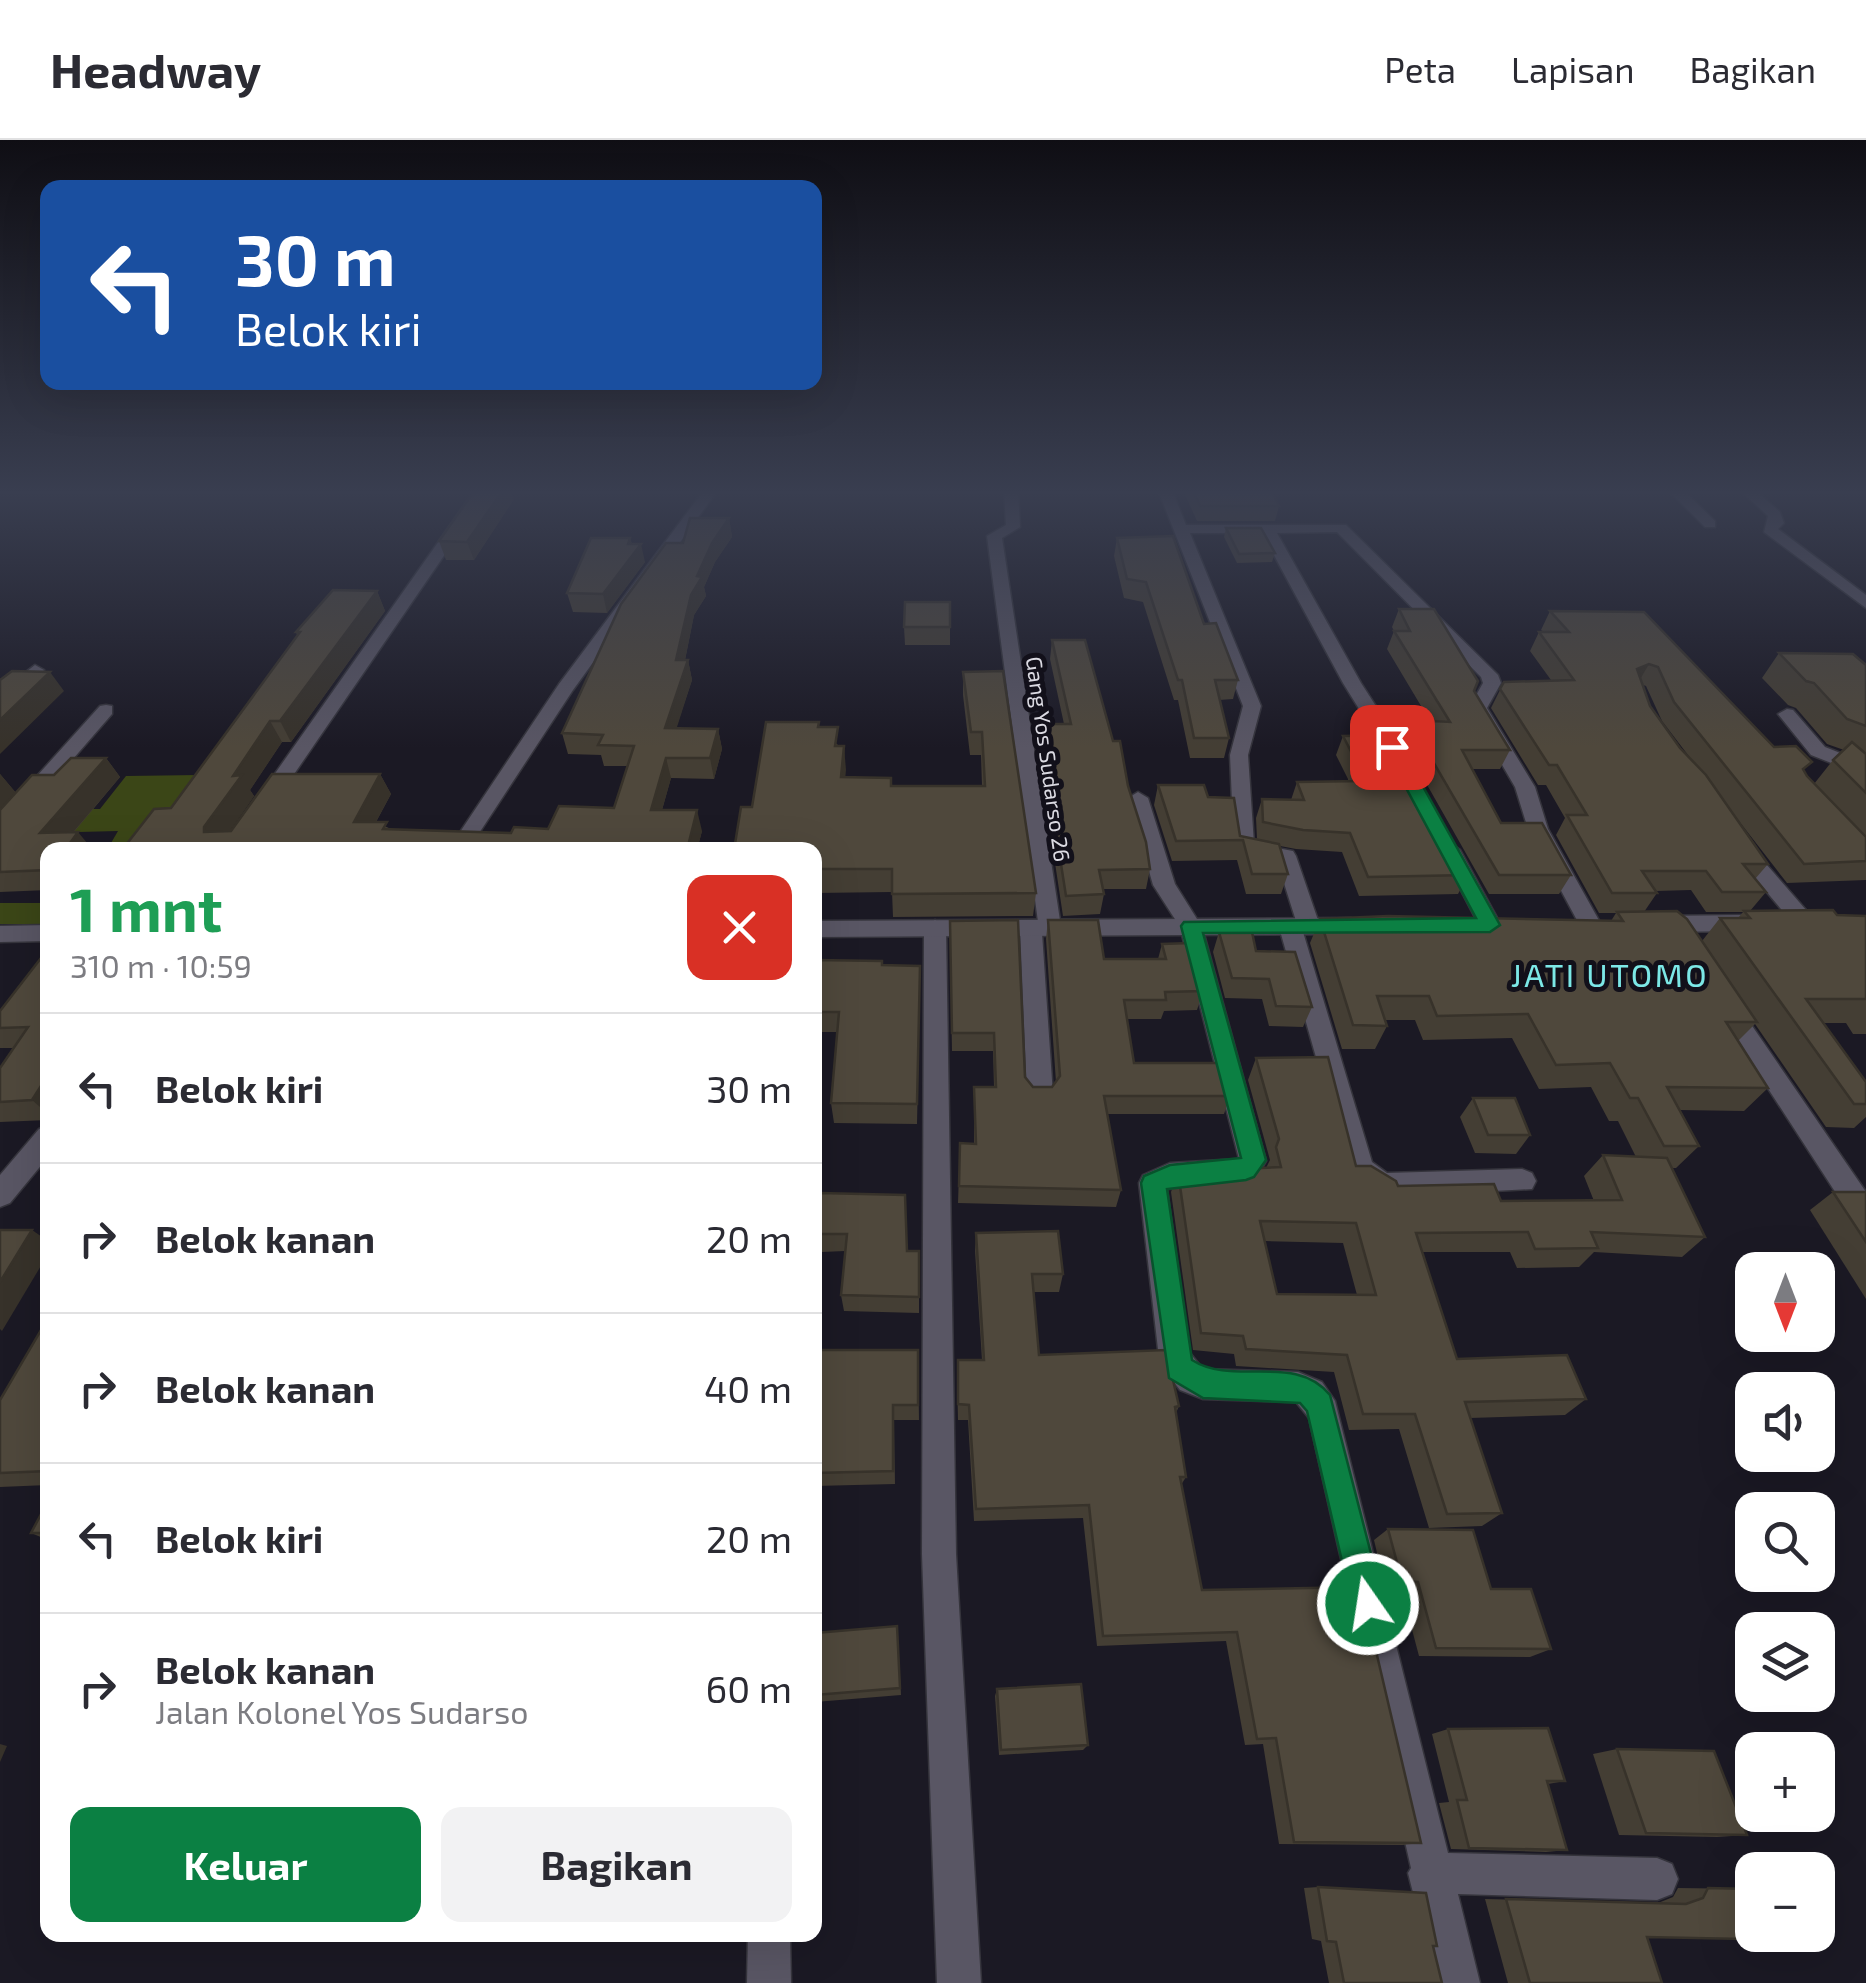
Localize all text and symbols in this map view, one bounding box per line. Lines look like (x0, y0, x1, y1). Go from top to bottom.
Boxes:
text: Headway (50, 40, 261, 98)
text: Peta (1384, 48, 1456, 90)
text: Lapisan (1511, 48, 1635, 90)
text: Bagikan (1690, 48, 1816, 90)
text: 30 m (235, 216, 396, 300)
icon: left (70, 220, 200, 350)
text: Belok kiri (235, 301, 422, 355)
street label: Gang Yos Sudarso 26 (1022, 655, 1076, 863)
pin (1350, 705, 1435, 790)
icon: arrive (1365, 720, 1420, 775)
text: 1 mnt (70, 872, 222, 944)
button: close (687, 875, 792, 980)
text: 310 m · 10:59 (70, 946, 252, 984)
district label: JATI UTOMO (1511, 955, 1709, 993)
icon: left (70, 1061, 125, 1116)
text: Belok kiri (155, 1065, 323, 1111)
text: 30 m (706, 1065, 792, 1111)
icon: right (70, 1211, 125, 1266)
text: Belok kanan (155, 1215, 375, 1261)
text: 20 m (706, 1215, 792, 1261)
north arrow (1735, 1252, 1835, 1352)
map controls (1735, 1252, 1835, 1952)
icon: right (70, 1361, 125, 1416)
text: Belok kanan (155, 1365, 375, 1411)
text: 40 m (704, 1365, 792, 1411)
button: sound (1735, 1372, 1835, 1472)
button: search (1735, 1492, 1835, 1592)
icon: left (70, 1511, 125, 1566)
text: Belok kiri (155, 1515, 323, 1561)
text: 20 m (706, 1515, 792, 1561)
position arrow (1316, 1552, 1420, 1656)
button: layers (1735, 1612, 1835, 1712)
text: Belok kanan (155, 1646, 375, 1692)
icon: right (70, 1661, 125, 1716)
text: 60 m (706, 1665, 792, 1711)
text: Jalan Kolonel Yos Sudarso (155, 1692, 528, 1730)
button: + (1735, 1732, 1835, 1832)
button: Keluar (70, 1807, 421, 1922)
button: Bagikan (441, 1807, 792, 1922)
button: − (1735, 1852, 1835, 1952)

